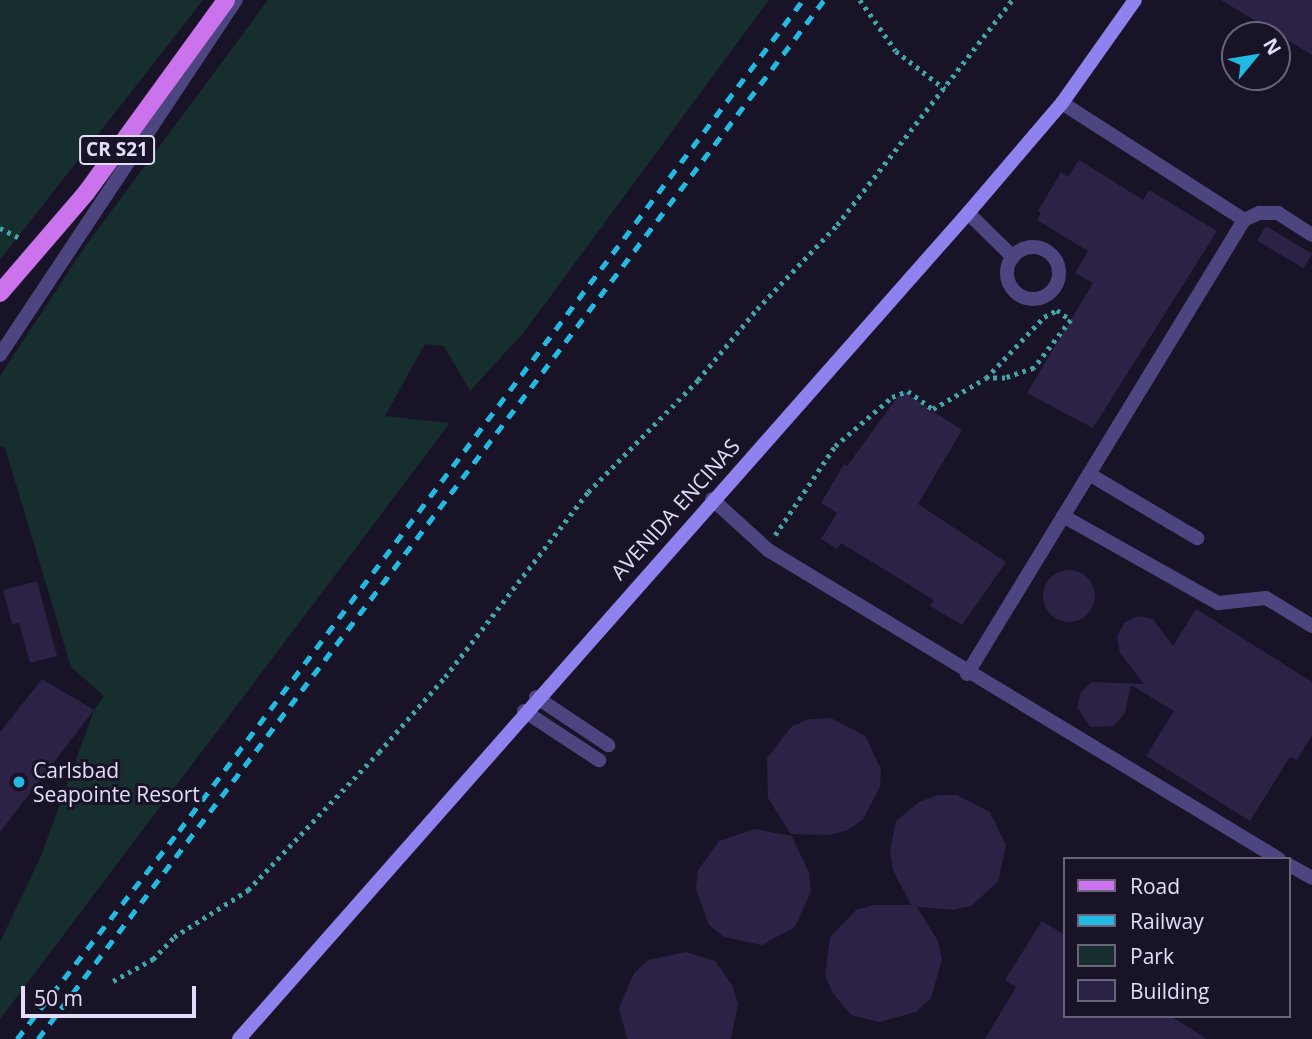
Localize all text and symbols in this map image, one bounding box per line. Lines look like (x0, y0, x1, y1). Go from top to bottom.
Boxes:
north arrow (1221, 21, 1291, 91)
text: N (1257, 33, 1288, 60)
road number: CR S21 (78, 134, 156, 166)
street label: AVENIDA ENCINAS (605, 434, 745, 584)
place label: Carlsbad Seapointe Resort (33, 757, 200, 807)
marker: Carlsbad Seapointe Resort (11, 774, 27, 790)
legend (1064, 857, 1291, 1018)
text: Road (1130, 872, 1180, 900)
text: Railway (1130, 907, 1204, 935)
text: Park (1130, 942, 1174, 970)
scale bar (24, 972, 200, 1016)
text: Building (1130, 977, 1209, 1005)
text: 50 m (34, 984, 83, 1012)

